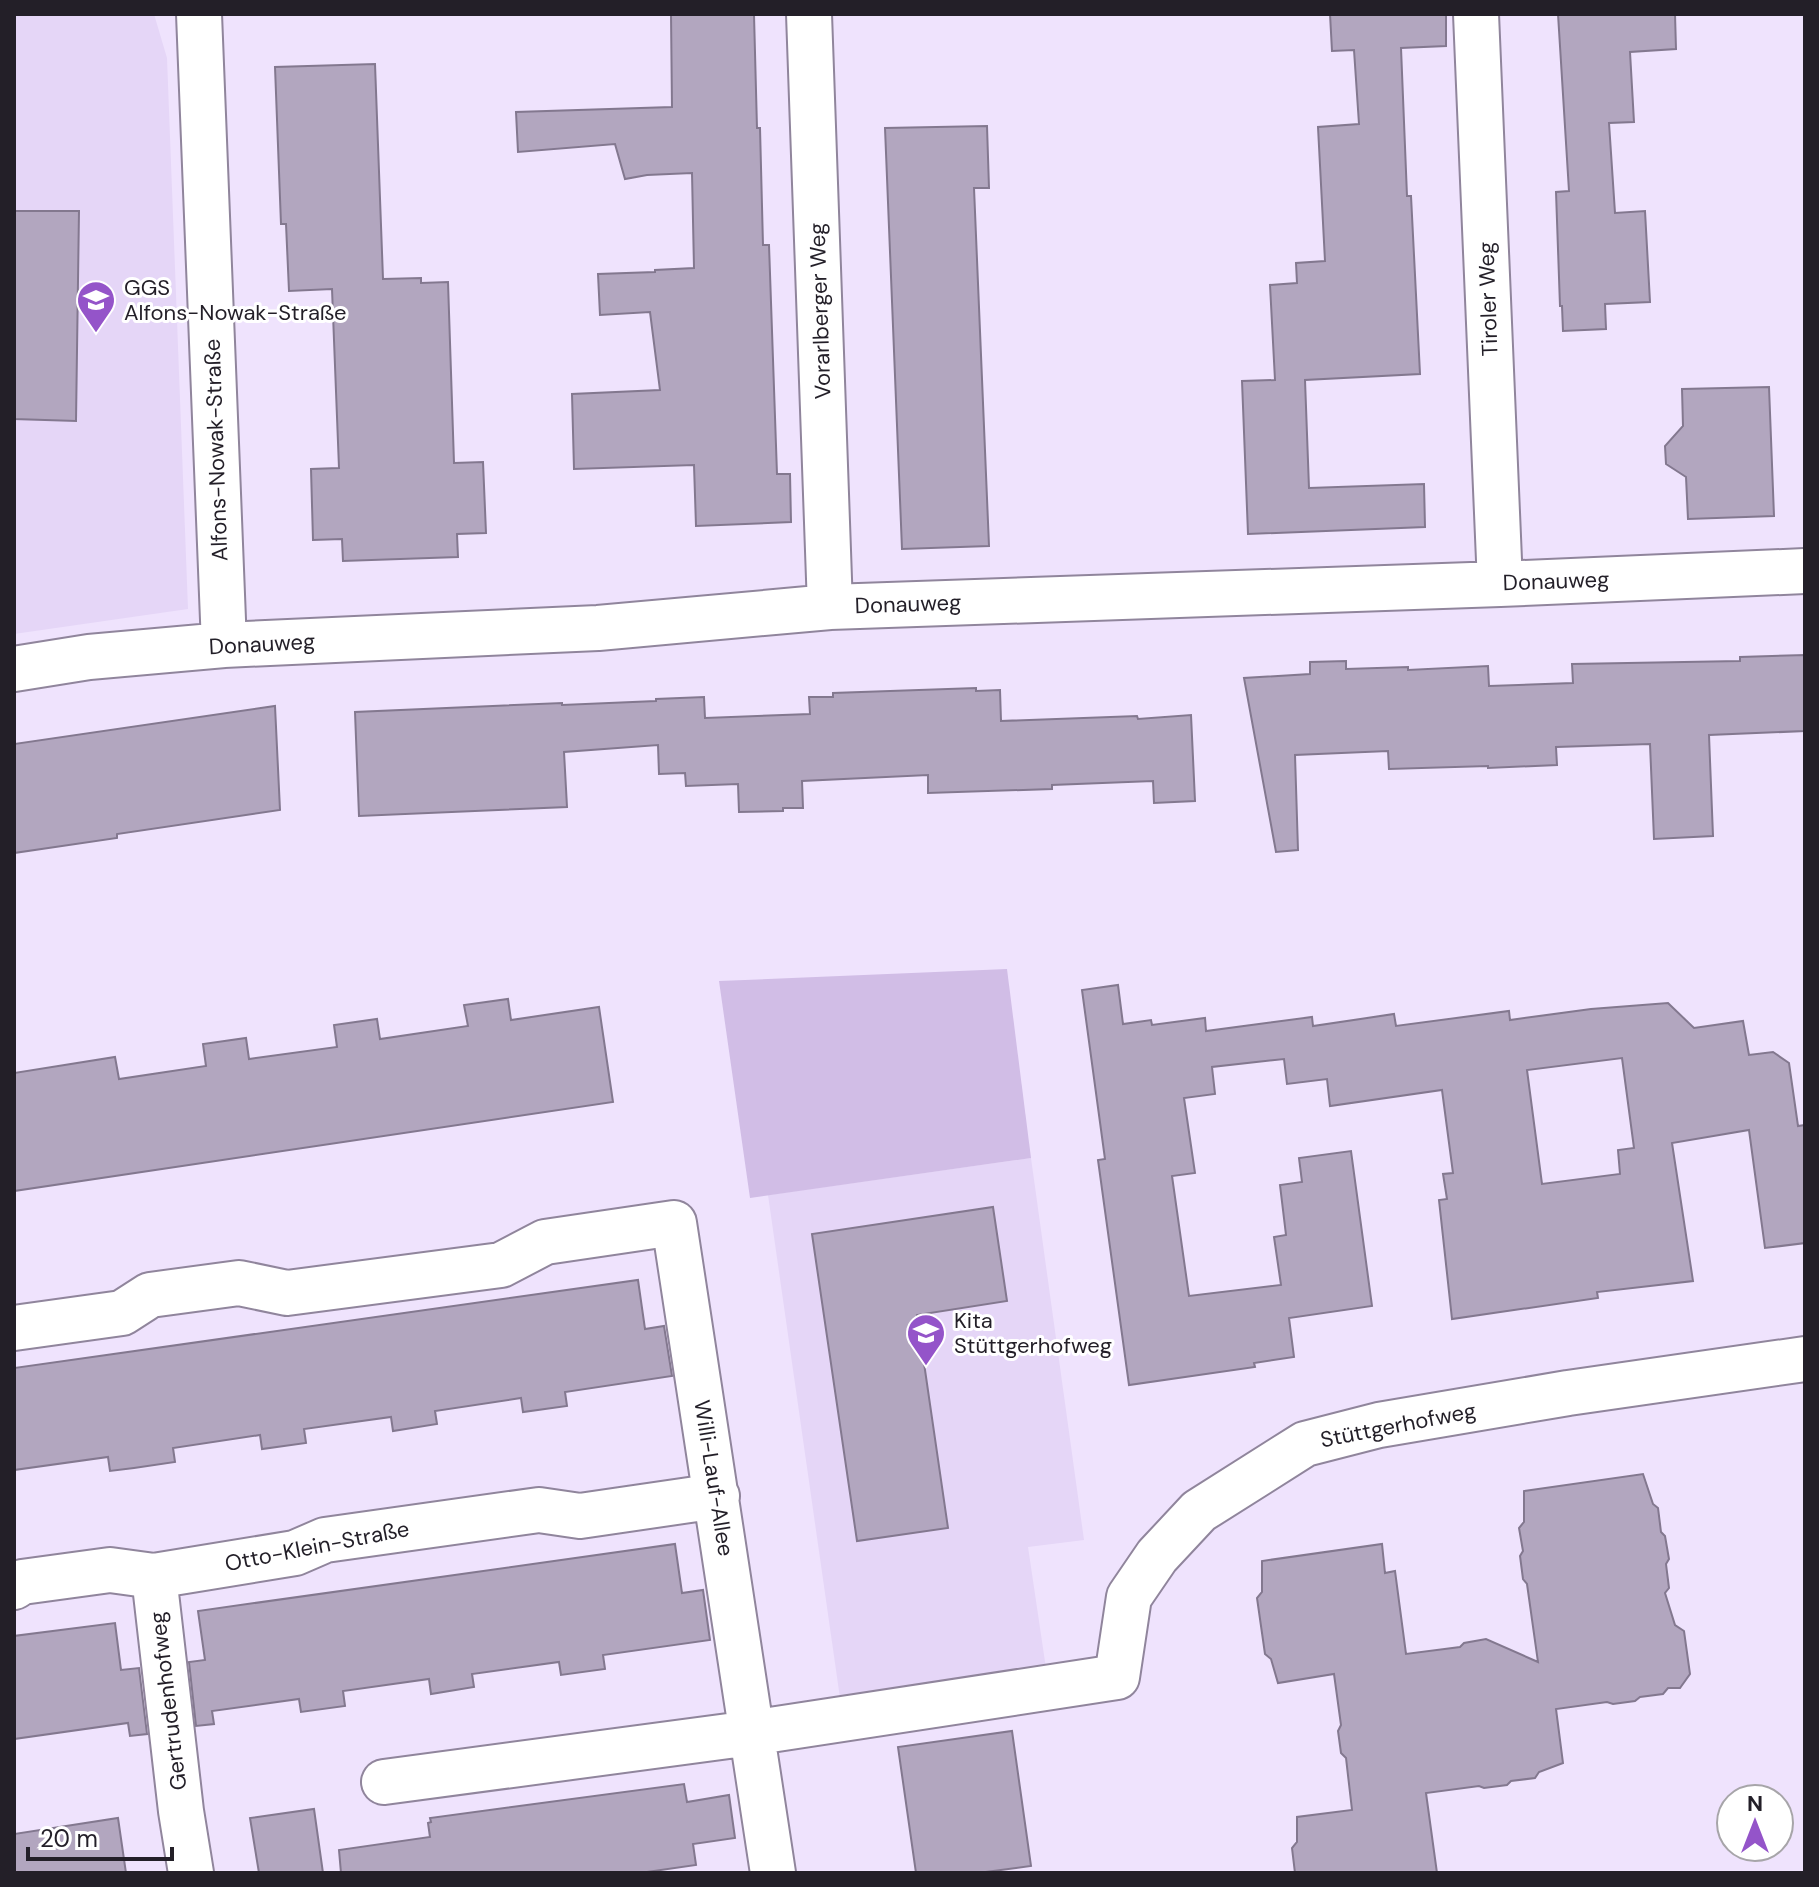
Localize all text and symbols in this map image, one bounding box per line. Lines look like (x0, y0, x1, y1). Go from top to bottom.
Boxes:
street label: Vorarlberger Weg (802, 222, 838, 400)
street label: Tiroler Weg (1472, 241, 1504, 357)
place label: GGS Alfons-Nowak-Straße (124, 273, 347, 327)
school or university icon: GGS Alfons-Nowak-Straße (75, 279, 117, 334)
street label: Alfons-Nowak-Straße (198, 338, 234, 562)
street label: Donauweg (1502, 565, 1610, 597)
street label: Donauweg (854, 588, 962, 620)
street label: Donauweg (208, 627, 316, 661)
place label: Kita Stüttgerhofweg (954, 1306, 1112, 1360)
school or university icon: Kita Stüttgerhofweg (905, 1312, 947, 1367)
street label: Stüttgerhofweg (1318, 1396, 1478, 1454)
street label: Willi-Lauf-Allee (687, 1398, 741, 1558)
street label: Otto-Klein-Straße (222, 1514, 412, 1578)
street label: Gertrudenhofweg (143, 1610, 193, 1792)
north arrow (1715, 1783, 1795, 1863)
text: N (1747, 1789, 1763, 1818)
scale bar (28, 1811, 172, 1861)
text: 20 m (40, 1823, 98, 1854)

